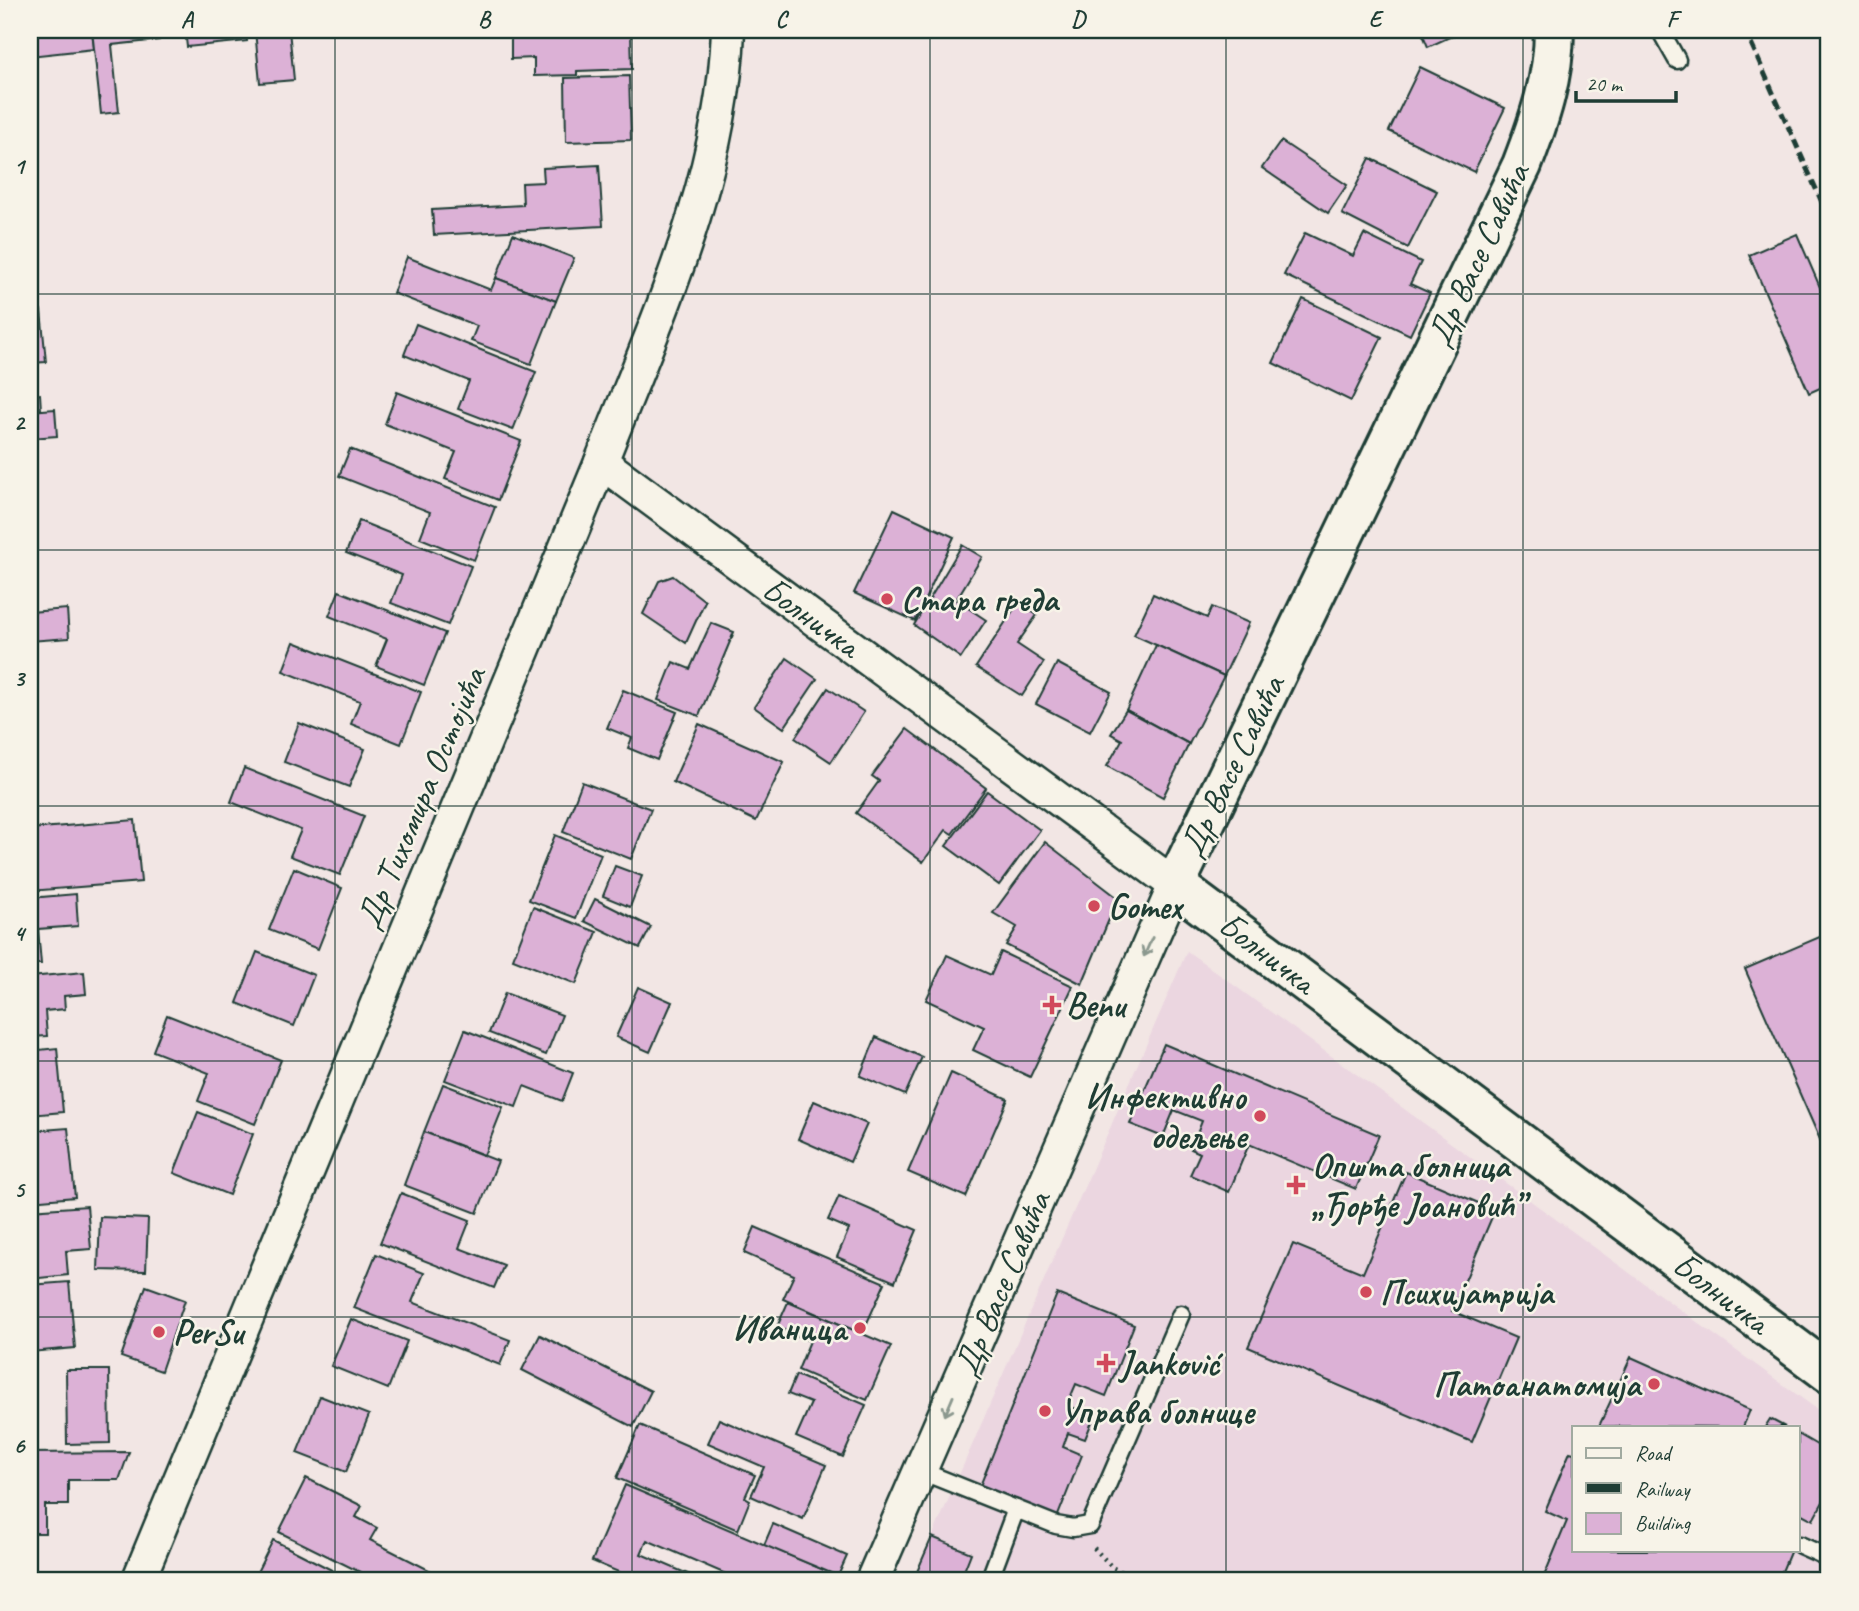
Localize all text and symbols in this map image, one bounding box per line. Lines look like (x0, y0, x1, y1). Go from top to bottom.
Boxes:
text: A (181, 5, 195, 34)
text: B (478, 5, 492, 34)
text: C (776, 5, 790, 34)
text: D (1071, 5, 1087, 34)
text: E (1369, 5, 1385, 34)
text: F (1667, 5, 1683, 34)
scale bar (1576, 60, 1675, 104)
text: 20 m (1586, 71, 1624, 97)
text: 1 (14, 152, 27, 181)
street label: Др Васе Савића (1416, 154, 1541, 353)
text: 2 (14, 408, 27, 437)
street label: Болничка (753, 566, 871, 669)
place label: Стара греда (901, 577, 1061, 622)
marker: Стара греда (879, 591, 895, 607)
street label: Др Тихомира Остојића (346, 658, 497, 936)
text: 3 (14, 664, 27, 693)
street label: Др Васе Савића (1169, 666, 1296, 864)
place label: Gomex (1108, 884, 1185, 929)
marker: Gomex (1086, 898, 1102, 914)
street label: Болничка (1210, 902, 1327, 1006)
text: 4 (14, 919, 27, 948)
one-way arrow (1141, 936, 1154, 958)
place label: Benu (1066, 983, 1128, 1028)
marker: Benu (1044, 997, 1060, 1013)
place label: Инфективно одељење (1085, 1074, 1249, 1159)
marker: Инфективно одељење (1252, 1108, 1268, 1124)
place label: Општа болница „Ђорђе Јоановић” (1312, 1143, 1532, 1228)
text: 5 (14, 1175, 26, 1204)
marker: Општа болница „Ђорђе Јоановић” (1286, 1175, 1306, 1195)
street label: Др Васе Савића (943, 1182, 1062, 1383)
street label: Болничка (1664, 1242, 1781, 1346)
place label: Психијатрија (1380, 1270, 1556, 1315)
marker: Психијатрија (1358, 1284, 1374, 1300)
place label: Иваница (733, 1306, 849, 1351)
place label: PerSu (173, 1310, 246, 1355)
marker: Иваница (852, 1320, 868, 1336)
marker: PerSu (151, 1324, 167, 1340)
place label: Janković (1118, 1341, 1224, 1386)
marker: Janković (1098, 1355, 1114, 1371)
place label: Патоанатомија (1433, 1362, 1643, 1407)
marker: Патоанатомија (1646, 1376, 1662, 1392)
place label: Управа болнице (1059, 1389, 1257, 1434)
one-way arrow (942, 1394, 955, 1416)
marker: Управа болнице (1037, 1403, 1053, 1419)
legend (1572, 1426, 1800, 1552)
text: 6 (14, 1431, 27, 1460)
text: Road (1635, 1440, 1674, 1466)
text: Railway (1635, 1476, 1691, 1502)
text: Building (1635, 1510, 1692, 1536)

